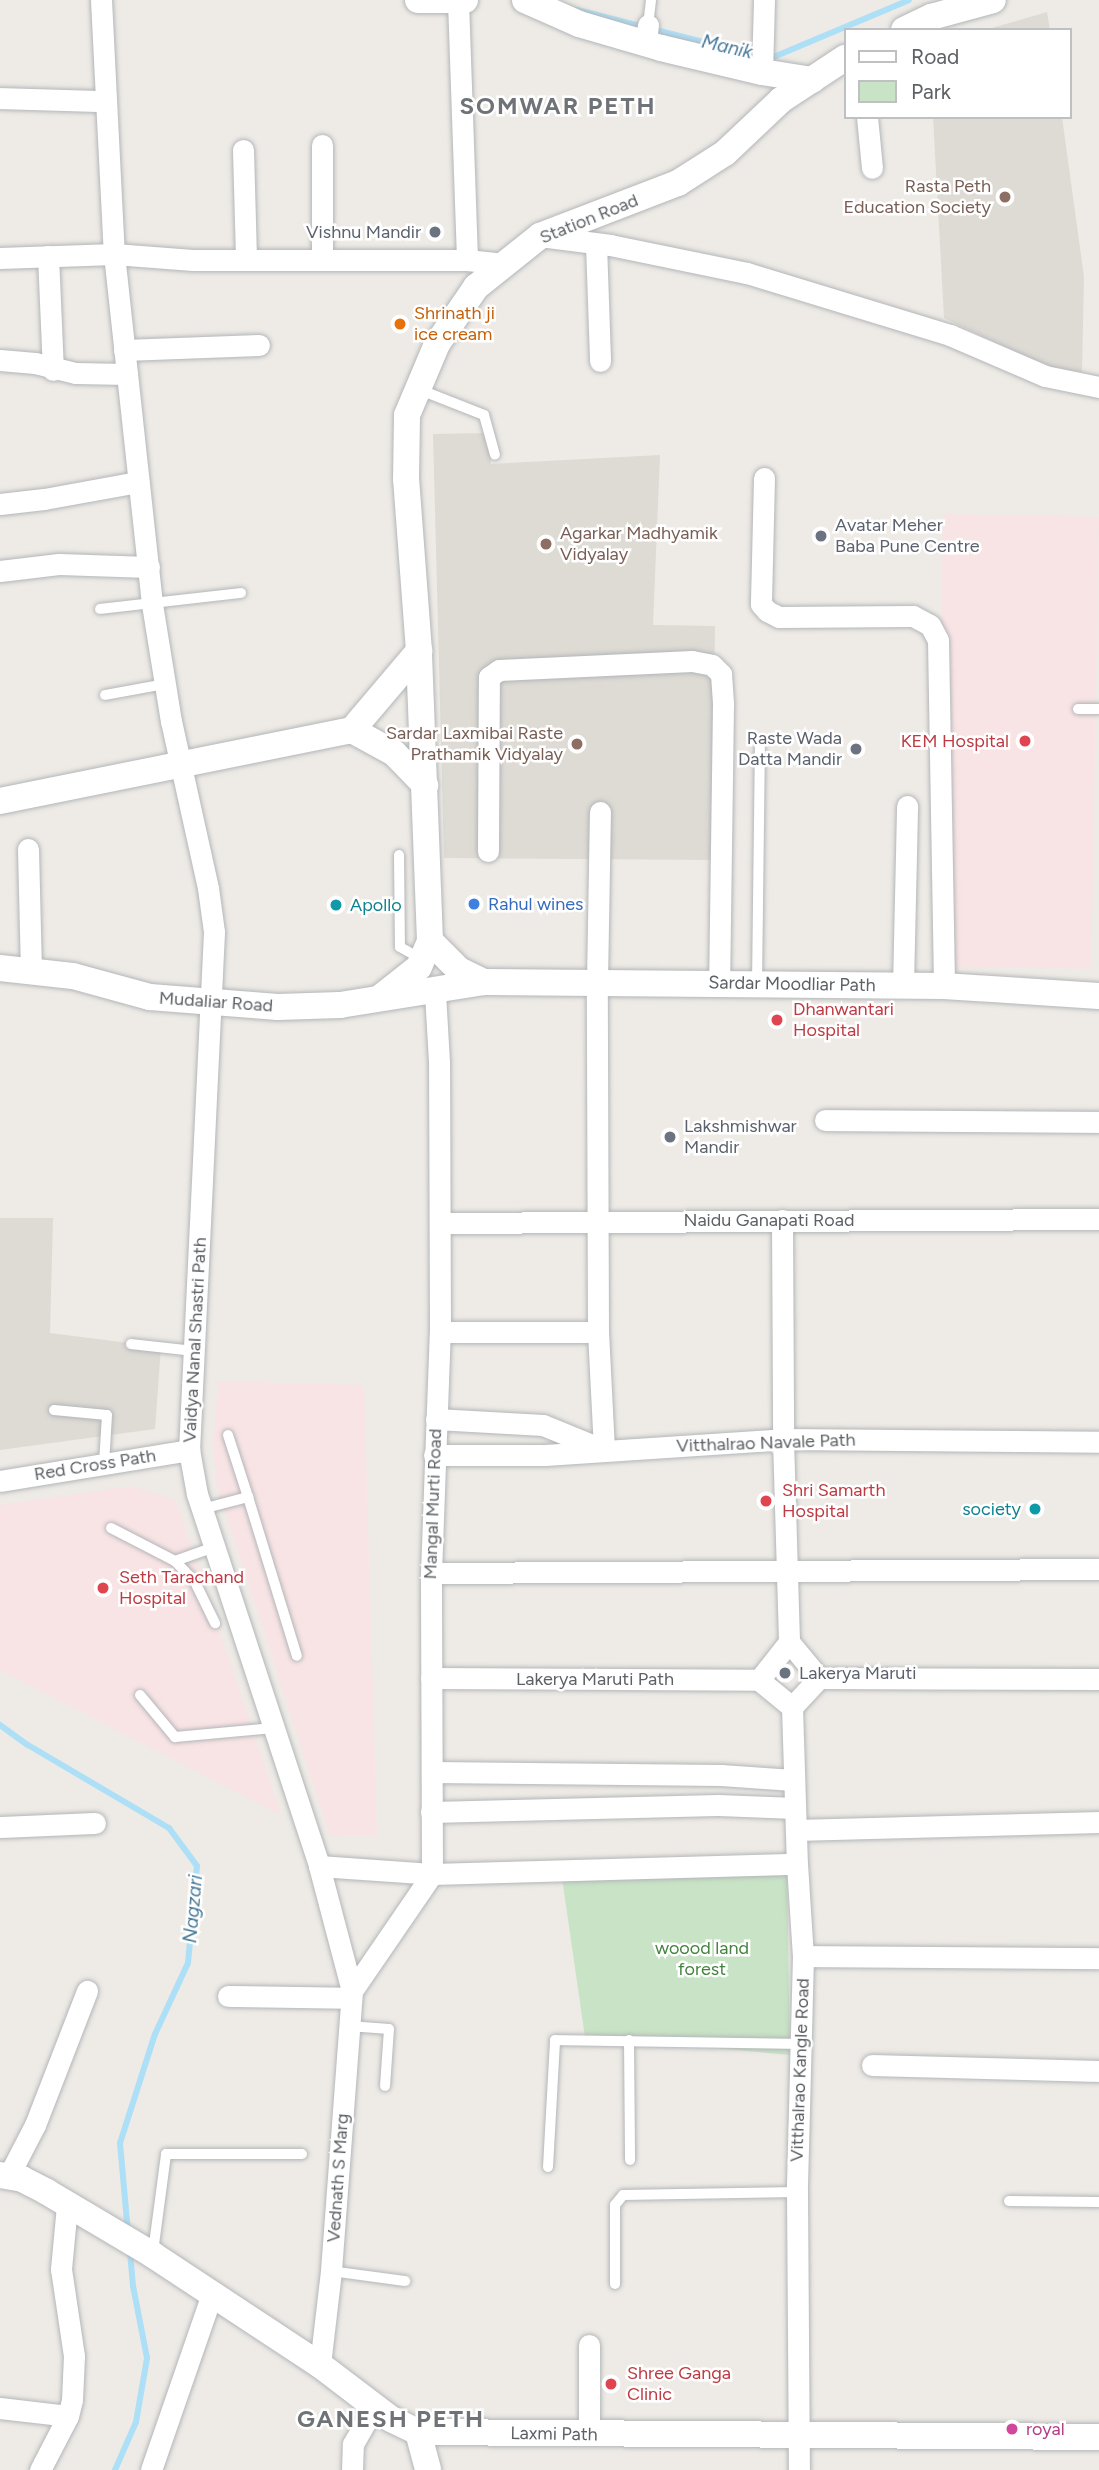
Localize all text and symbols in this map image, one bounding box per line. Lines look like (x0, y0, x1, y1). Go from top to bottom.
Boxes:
legend (844, 28, 1071, 119)
water label: Manik (699, 30, 755, 64)
text: Road (911, 44, 959, 69)
text: Park (911, 79, 951, 104)
district label: SOMWAR PETH (461, 92, 655, 120)
place label: Rasta Peth Education Society (843, 176, 991, 218)
street label: Station Road (537, 189, 641, 249)
marker: Rasta Peth Education Society (997, 189, 1013, 205)
place label: Vishnu Mandir (306, 221, 421, 243)
marker: Vishnu Mandir (427, 224, 443, 240)
place label: Shrinath ji ice cream (414, 303, 495, 346)
marker: Shrinath ji ice cream (392, 316, 408, 332)
place label: Avatar Meher Baba Pune Centre (835, 515, 980, 558)
place label: Agarkar Madhyamik Vidyalay (560, 523, 718, 566)
marker: Avatar Meher Baba Pune Centre (813, 528, 829, 544)
marker: Agarkar Madhyamik Vidyalay (538, 536, 554, 552)
place label: Sardar Laxmibai Raste Prathamik Vidyalay (386, 723, 563, 766)
place label: Raste Wada Datta Mandir (738, 728, 842, 770)
place label: KEM Hospital (901, 730, 1009, 752)
marker: KEM Hospital (1015, 731, 1035, 751)
marker: Sardar Laxmibai Raste Prathamik Vidyalay (569, 736, 585, 752)
marker: Raste Wada Datta Mandir (848, 741, 864, 757)
place label: Rahul wines (488, 893, 583, 915)
place label: Apollo (350, 894, 402, 916)
marker: Rahul wines (466, 896, 482, 912)
marker: Apollo (328, 897, 344, 913)
street label: Sardar Moodliar Path (708, 972, 876, 996)
street label: Mudaliar Road (158, 987, 274, 1017)
place label: Dhanwantari Hospital (793, 999, 894, 1042)
marker: Dhanwantari Hospital (767, 1010, 787, 1030)
place label: Lakshmishwar Mandir (684, 1116, 797, 1158)
marker: Lakshmishwar Mandir (662, 1129, 678, 1145)
street label: Naidu Ganapati Road (683, 1209, 855, 1231)
street label: Vaidya Nanal Shastri Path (179, 1237, 211, 1443)
street label: Mangal Murti Road (420, 1428, 446, 1580)
street label: Vitthalrao Navale Path (676, 1429, 856, 1457)
street label: Red Cross Path (33, 1445, 157, 1485)
place label: Shri Samarth Hospital (782, 1480, 885, 1522)
marker: Shri Samarth Hospital (756, 1491, 776, 1511)
place label: society (962, 1498, 1021, 1520)
marker: society (1027, 1501, 1043, 1517)
place label: Seth Tarachand Hospital (119, 1567, 244, 1610)
marker: Seth Tarachand Hospital (93, 1578, 113, 1598)
place label: Lakerya Maruti (799, 1662, 916, 1684)
marker: Lakerya Maruti (777, 1665, 793, 1681)
street label: Lakerya Maruti Path (516, 1668, 674, 1690)
water label: Nagzari (179, 1874, 207, 1944)
park label: woood land forest (655, 1938, 749, 1980)
street label: Vitthalrao Kangle Road (786, 1978, 814, 2162)
street label: Vednath S Marg (323, 2113, 353, 2243)
place label: Shree Ganga Clinic (627, 2363, 731, 2406)
marker: Shree Ganga Clinic (601, 2374, 621, 2394)
district label: GANESH PETH (298, 2405, 484, 2433)
place label: royal (1026, 2418, 1065, 2440)
marker: royal (1004, 2421, 1020, 2437)
street label: Laxmi Path (510, 2422, 598, 2446)

